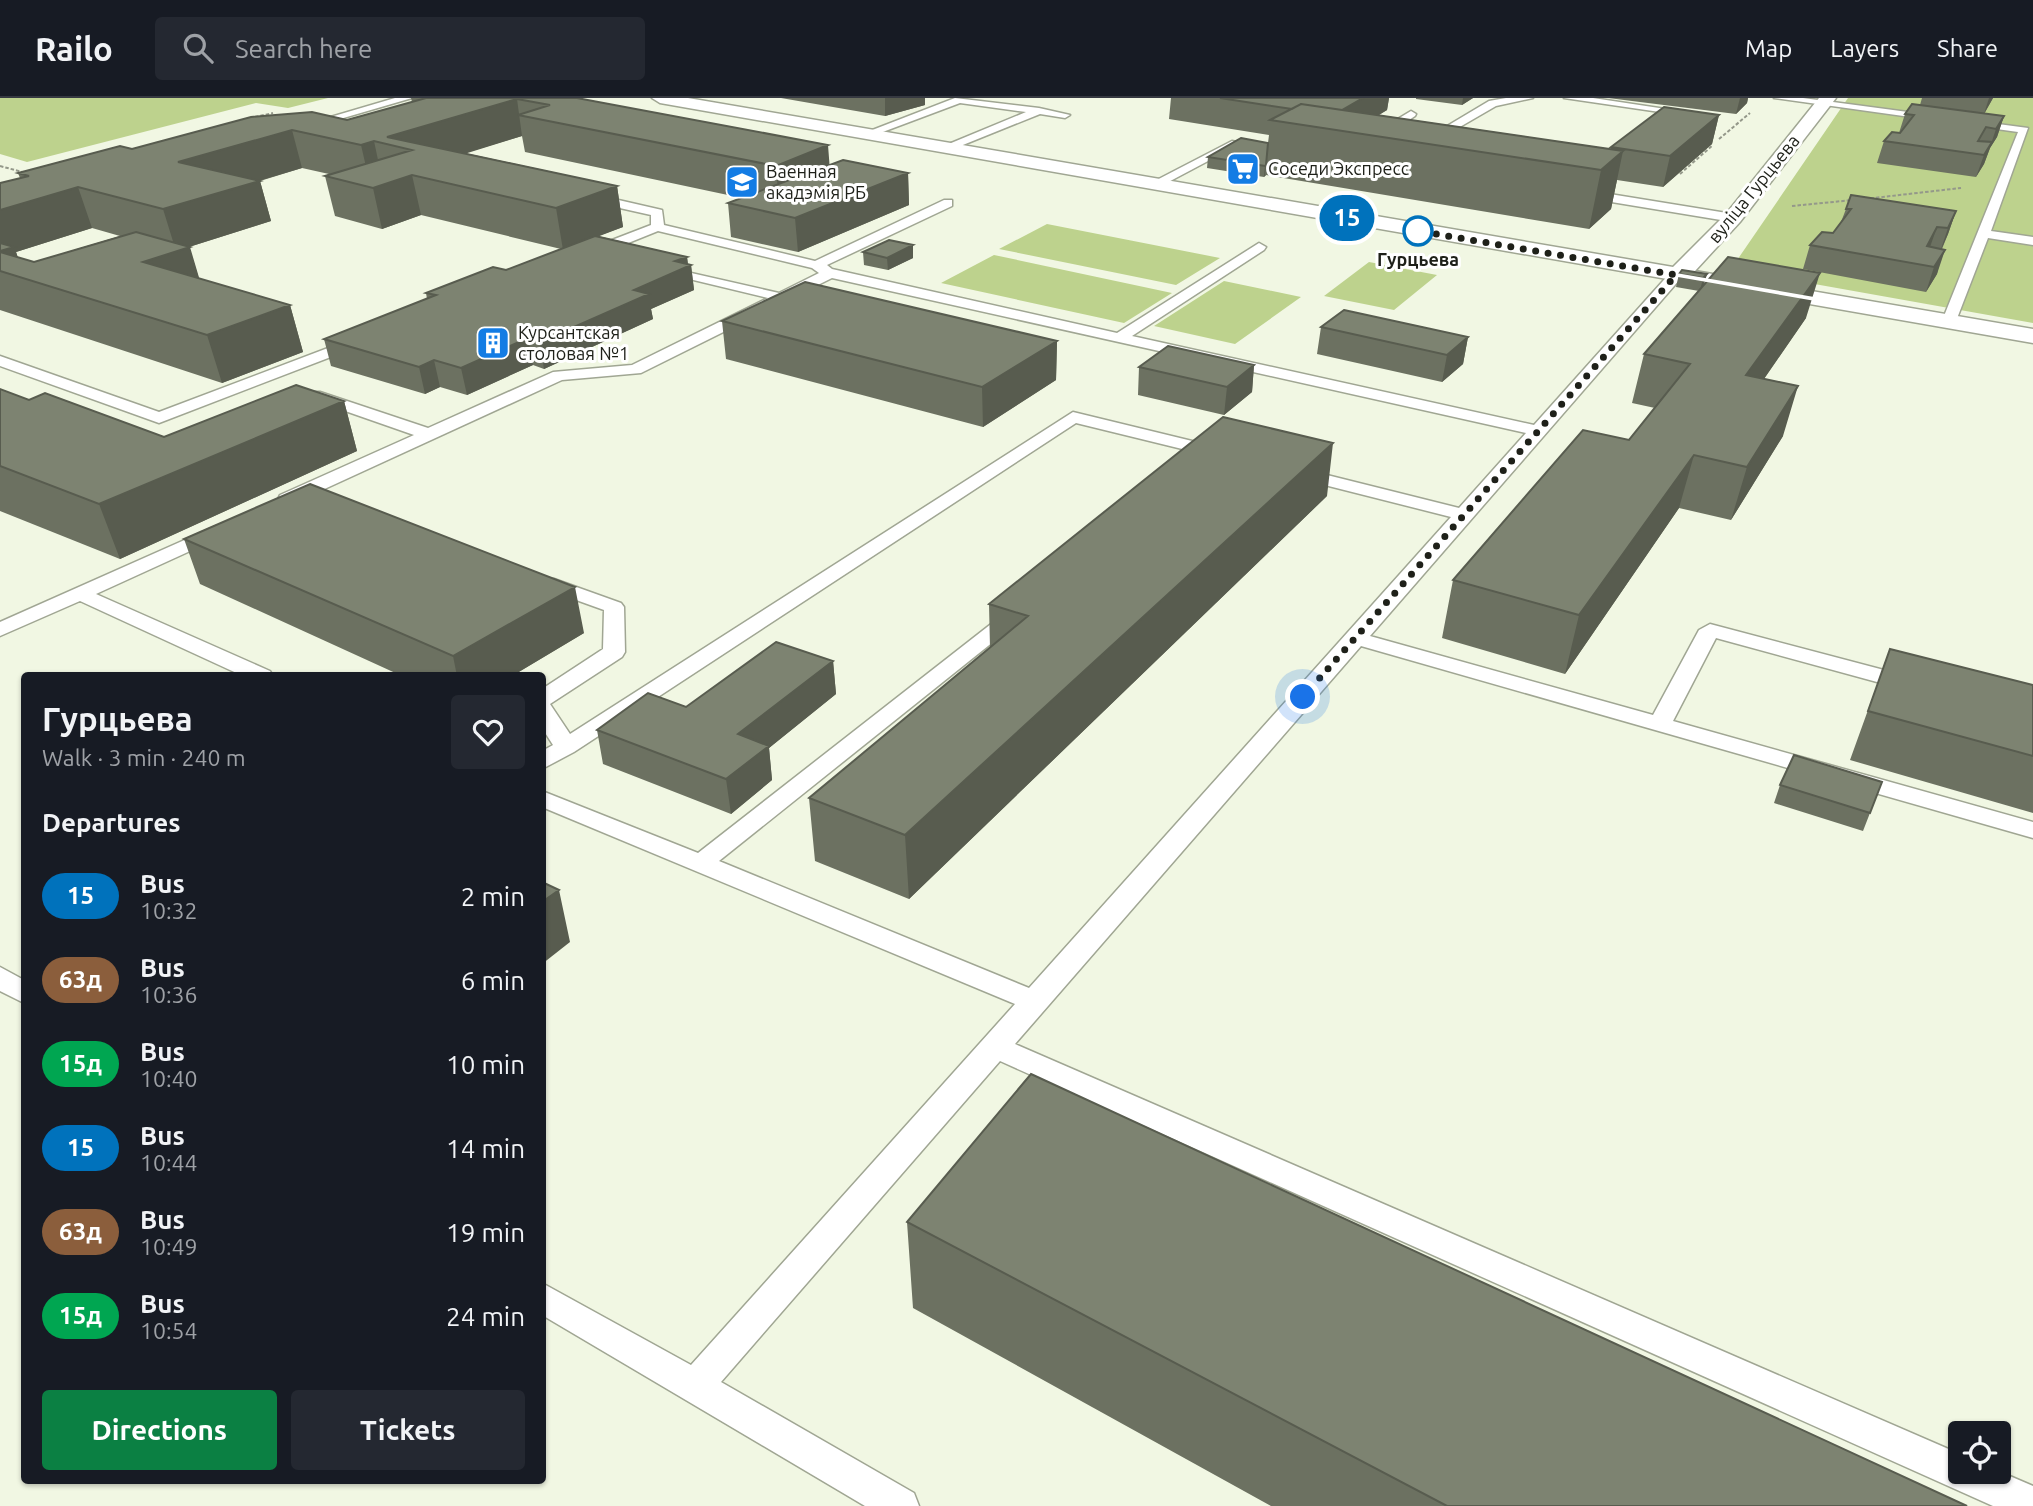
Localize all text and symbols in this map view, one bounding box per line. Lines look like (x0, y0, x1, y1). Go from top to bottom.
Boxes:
search box (155, 17, 645, 80)
icon: search (179, 29, 217, 67)
text: Railo (35, 30, 113, 67)
text: Search here (235, 34, 372, 63)
text: Map (1745, 35, 1792, 62)
text: Layers (1830, 35, 1899, 62)
text: Share (1937, 35, 1998, 62)
street label: вуліца Гурцьева (1704, 130, 1803, 246)
supermarket icon: Соседи Экспресс (1224, 150, 1262, 188)
place label: Соседи Экспресс (1268, 158, 1409, 178)
place label: Ваенная акадэмія РБ (766, 161, 866, 202)
school or university icon: Ваенная акадэмія РБ (723, 163, 761, 201)
line badge: 15 (1316, 195, 1378, 241)
text: 15 (1333, 204, 1361, 231)
marker: Гурцьева (1403, 216, 1433, 246)
place label: Гурцьева (1377, 249, 1459, 269)
place label: Курсантская столовая №1 (518, 322, 629, 363)
building icon: Курсантская столовая №1 (474, 324, 512, 362)
your location (1285, 679, 1320, 714)
button: heart (451, 695, 525, 769)
text: Гурцьева (42, 700, 193, 737)
text: Walk · 3 min · 240 m (42, 745, 246, 770)
text: Departures (42, 808, 180, 837)
text: Bus (140, 869, 185, 898)
text: 15 (67, 882, 94, 909)
text: 2 min (461, 882, 525, 911)
text: 10:32 (140, 898, 198, 923)
text: Bus (140, 953, 185, 982)
text: 63д (59, 966, 102, 993)
text: 6 min (461, 966, 525, 995)
text: 10:36 (140, 982, 198, 1007)
text: Bus (140, 1037, 185, 1066)
text: 15д (59, 1050, 102, 1077)
text: 10 min (446, 1050, 525, 1079)
text: 10:40 (140, 1066, 198, 1091)
text: Bus (140, 1121, 185, 1150)
text: 15 (67, 1134, 94, 1161)
text: 14 min (446, 1134, 525, 1163)
text: 10:44 (140, 1150, 198, 1175)
text: Bus (140, 1205, 185, 1234)
text: 63д (59, 1218, 102, 1245)
text: 19 min (446, 1218, 525, 1247)
text: 10:49 (140, 1234, 198, 1259)
text: Bus (140, 1289, 185, 1318)
text: 15д (59, 1302, 102, 1329)
text: 24 min (446, 1302, 525, 1331)
text: 10:54 (140, 1318, 198, 1343)
button: Directions (42, 1390, 277, 1470)
button: Tickets (291, 1390, 525, 1470)
map controls (1948, 1421, 2011, 1484)
button: locate (1948, 1421, 2011, 1484)

